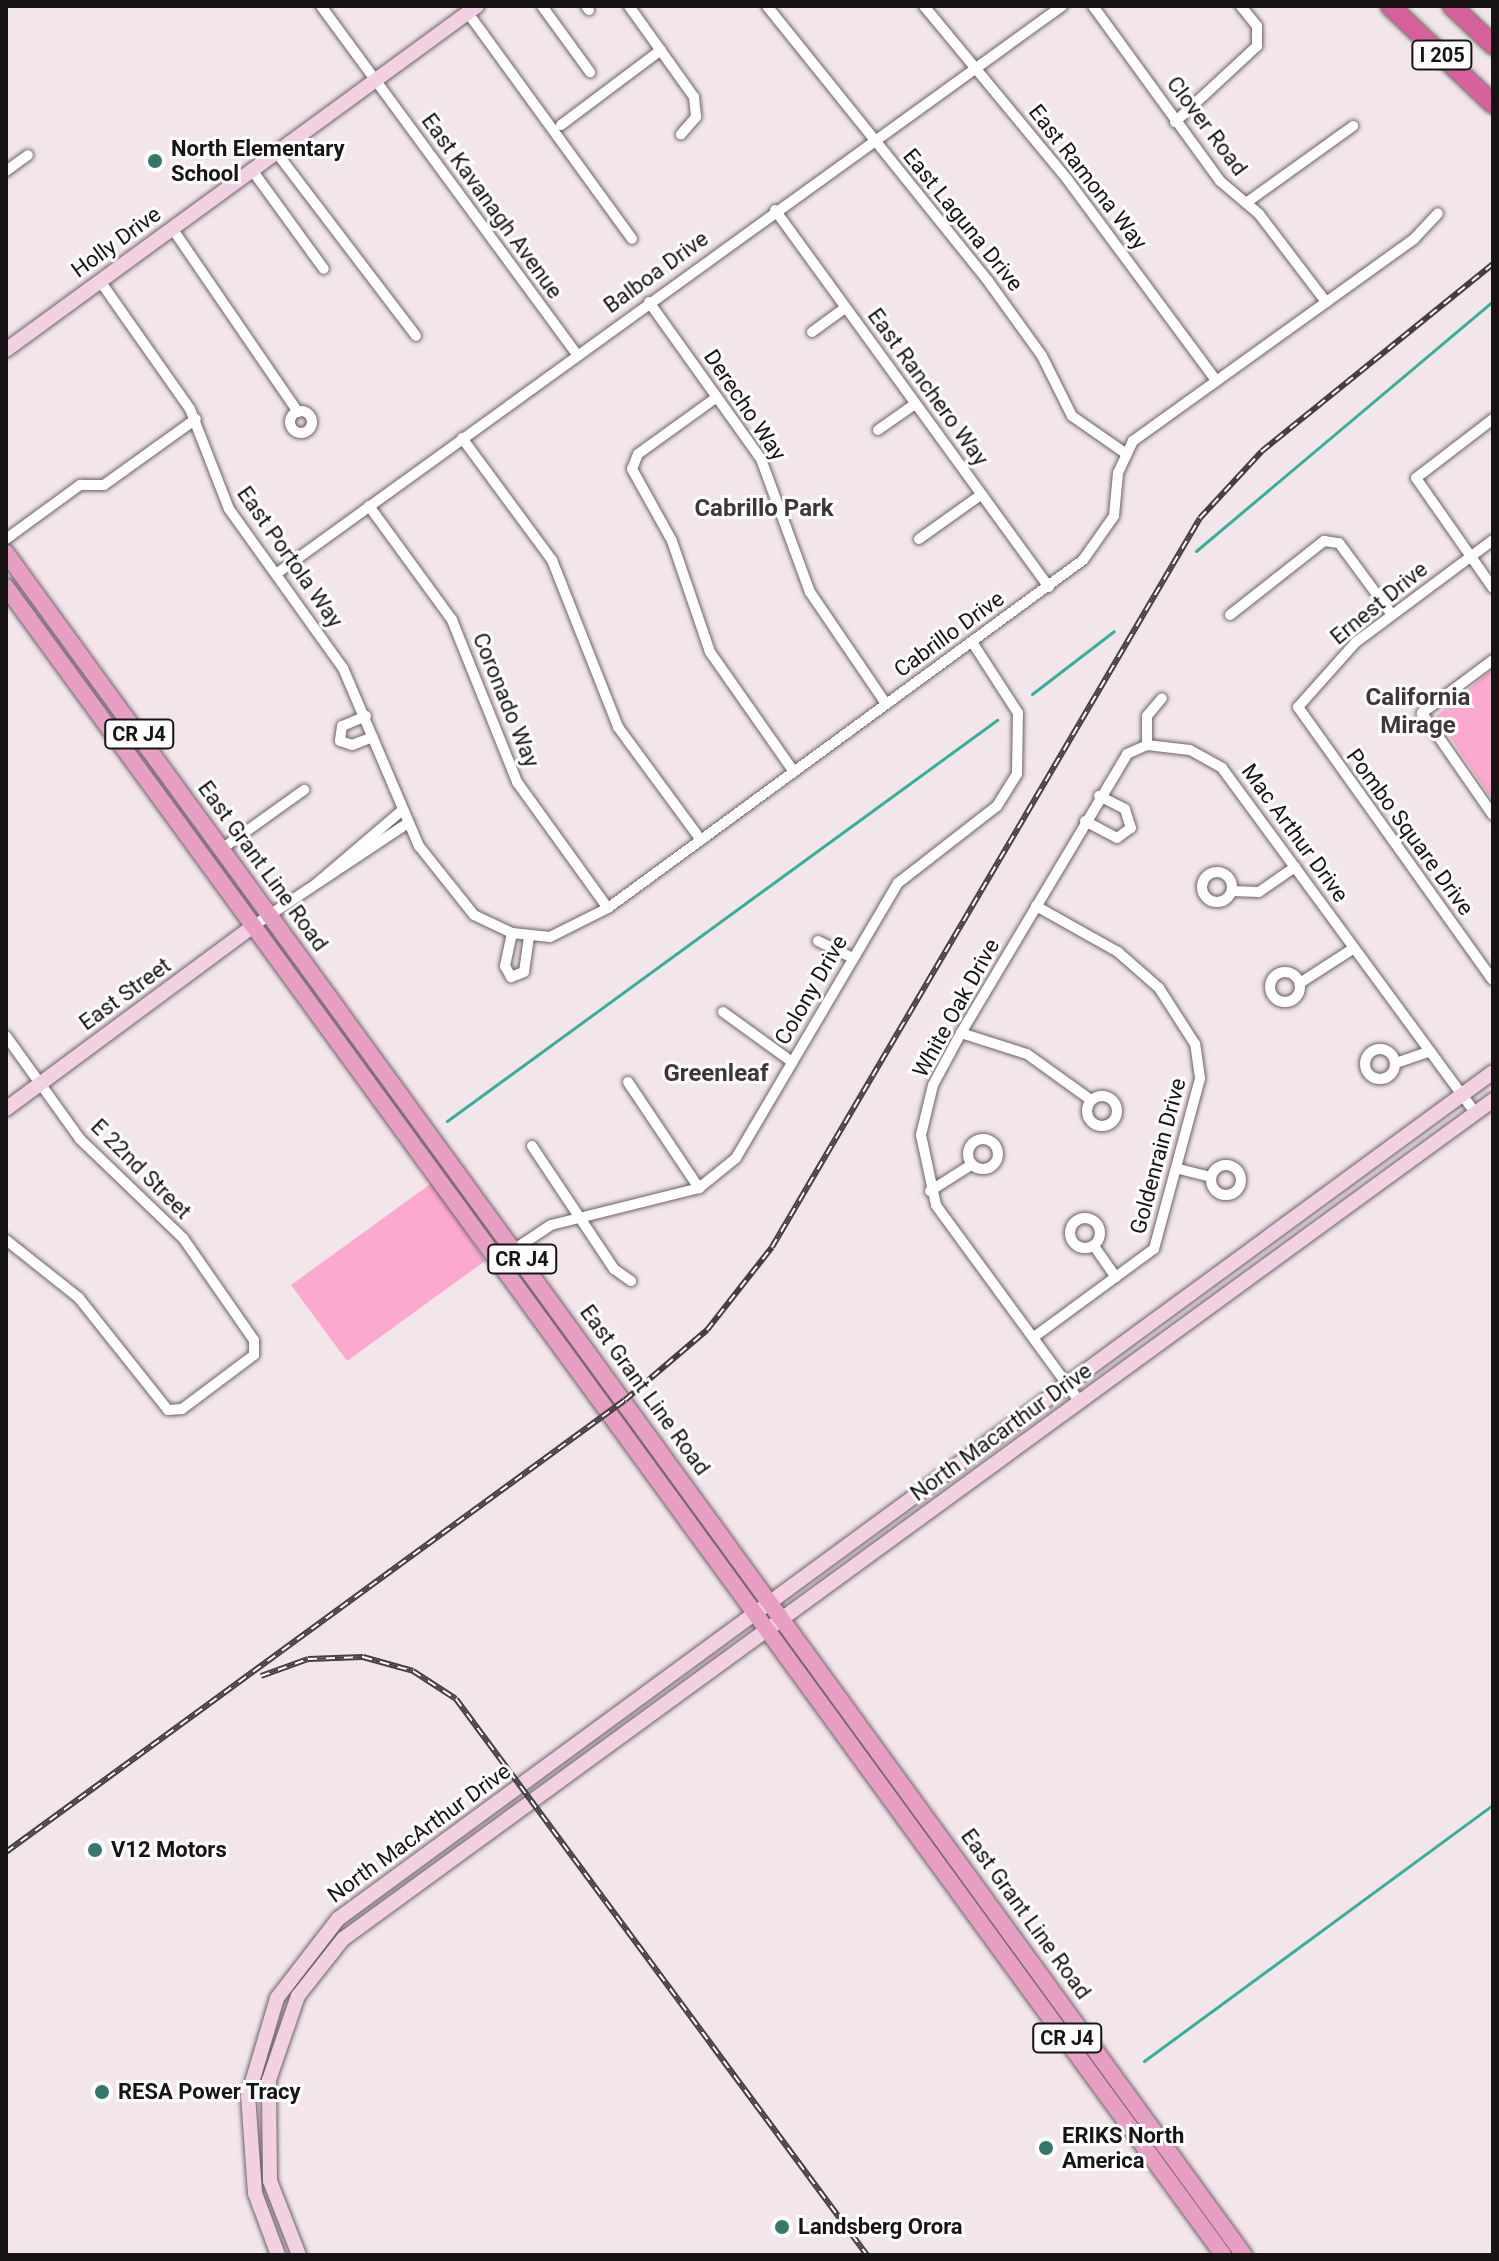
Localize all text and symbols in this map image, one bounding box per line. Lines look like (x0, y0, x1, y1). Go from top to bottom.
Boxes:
road number: I 205 (1410, 39, 1474, 71)
street label: Clover Road (1161, 71, 1253, 181)
street label: East Ramona Way (1023, 99, 1153, 255)
street label: East Kavanagh Avenue (416, 108, 568, 304)
place label: North Elementary School (171, 135, 345, 186)
street label: East Laguna Drive (897, 143, 1029, 297)
marker: North Elementary School (146, 152, 164, 170)
street label: Holly Drive (66, 201, 166, 283)
street label: Balboa Drive (599, 225, 713, 319)
street label: East Ranchero Way (862, 303, 994, 471)
street label: Derecho Way (698, 345, 792, 465)
street label: East Portola Way (231, 481, 349, 633)
district label: Cabrillo Park (694, 495, 834, 523)
street label: Ernest Drive (1325, 556, 1433, 650)
street label: Cabrillo Drive (889, 585, 1009, 683)
street label: Coronado Way (467, 629, 545, 771)
district label: California Mirage (1366, 684, 1470, 740)
road number: CR J4 (103, 718, 175, 750)
street label: Pombo Square Drive (1341, 744, 1479, 920)
street label: Mac Arthur Drive (1236, 759, 1354, 907)
street label: East Grant Line Road (192, 776, 334, 956)
street label: Colony Drive (769, 930, 853, 1050)
street label: White Oak Drive (907, 934, 1005, 1082)
street label: East Street (74, 952, 176, 1036)
district label: Greenleaf (663, 1060, 769, 1088)
street label: Goldenrain Drive (1124, 1075, 1192, 1237)
street label: E 22nd Street (85, 1113, 197, 1225)
road number: CR J4 (486, 1243, 558, 1275)
street label: East Grant Line Road (574, 1300, 716, 1480)
street label: North Macarthur Drive (905, 1357, 1097, 1507)
street label: North MacArthur Drive (322, 1758, 516, 1908)
street label: East Grant Line Road (955, 1824, 1097, 2004)
place label: V12 Motors (111, 1837, 227, 1863)
marker: V12 Motors (86, 1841, 104, 1859)
road number: CR J4 (1031, 2022, 1103, 2054)
place label: RESA Power Tracy (118, 2079, 301, 2105)
marker: RESA Power Tracy (93, 2083, 111, 2101)
place label: ERIKS North America (1062, 2122, 1184, 2174)
marker: ERIKS North America (1037, 2139, 1055, 2157)
place label: Landsberg Orora (798, 2214, 963, 2240)
marker: Landsberg Orora (773, 2218, 791, 2236)

